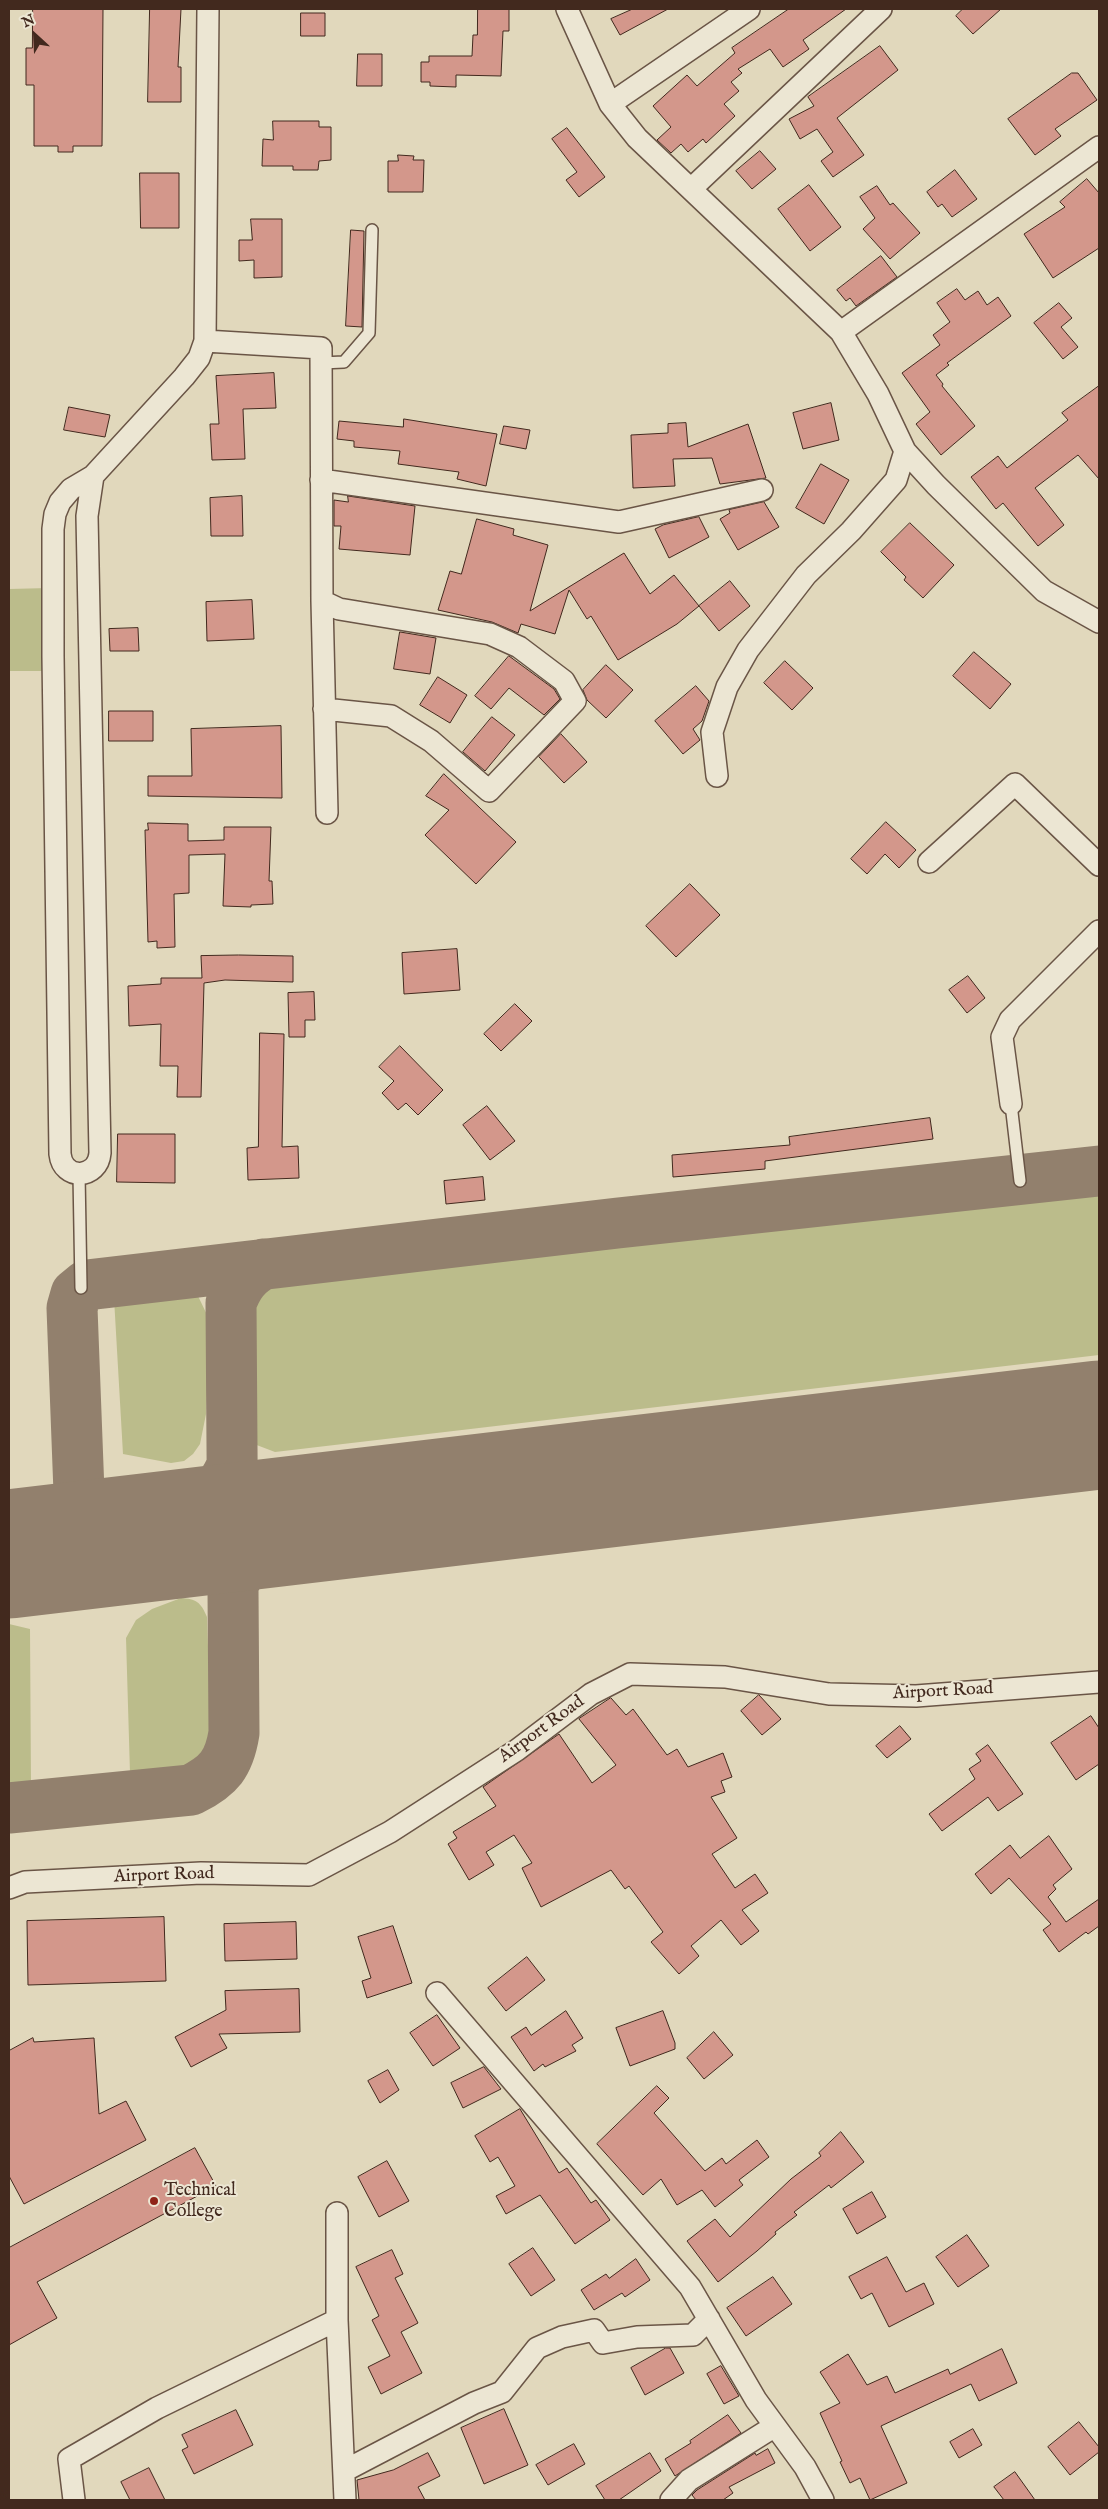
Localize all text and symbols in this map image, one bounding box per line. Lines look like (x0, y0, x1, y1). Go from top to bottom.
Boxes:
north arrow (10, 10, 60, 60)
text: N (19, 11, 38, 32)
street label: Airport Road (892, 1679, 994, 1705)
street label: Airport Road (495, 1692, 589, 1768)
street label: Airport Road (113, 1863, 215, 1889)
place label: Technical College (164, 2180, 236, 2222)
marker: Technical College (148, 2195, 160, 2207)

